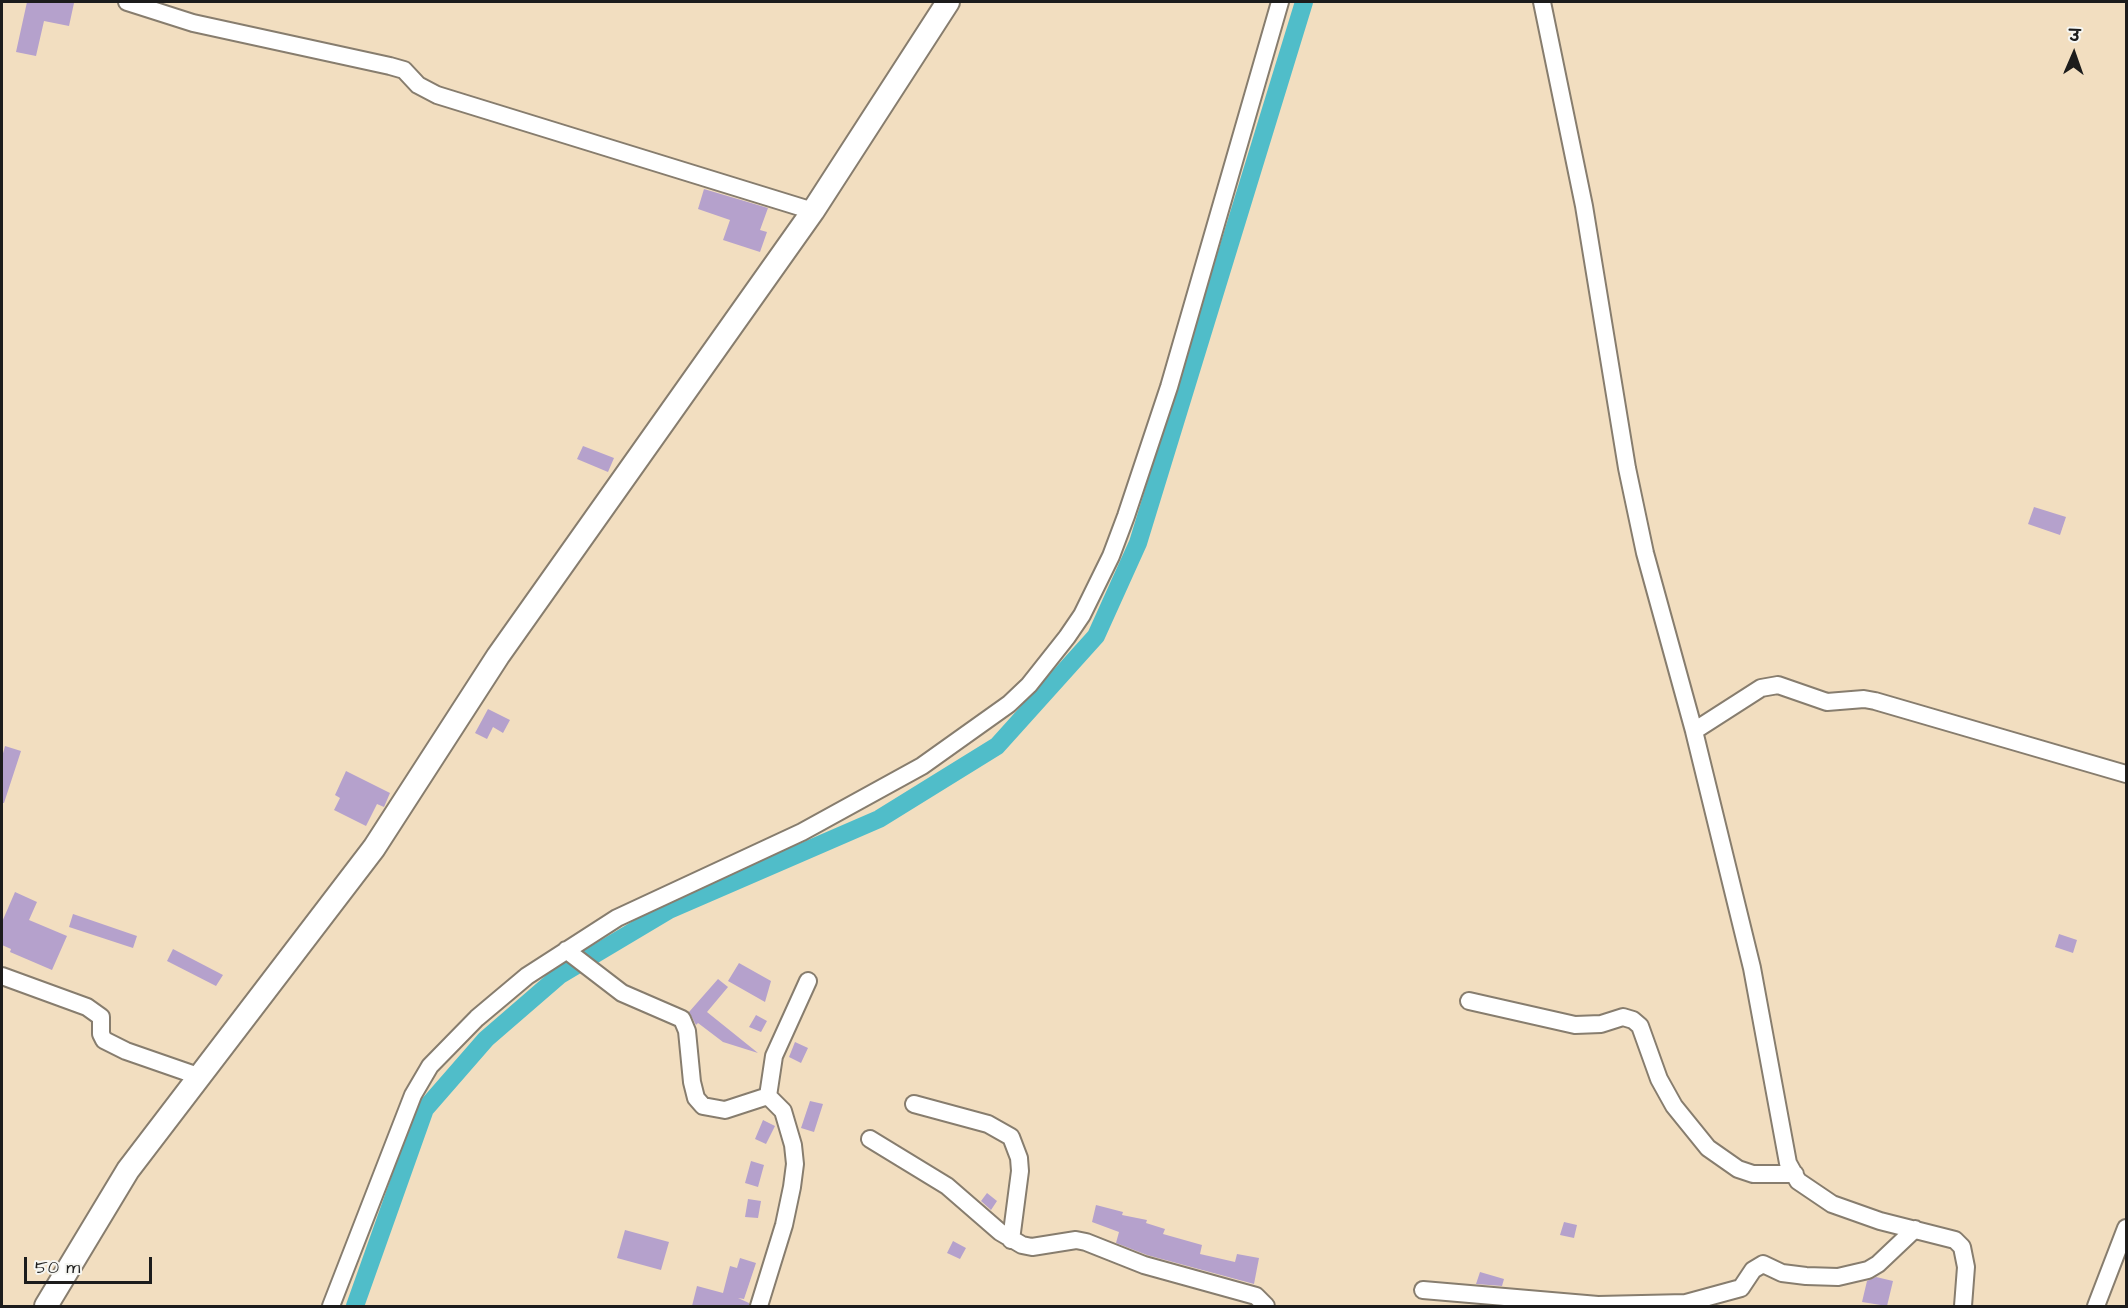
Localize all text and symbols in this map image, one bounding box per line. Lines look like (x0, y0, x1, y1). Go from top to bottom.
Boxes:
north arrow (2044, 24, 2104, 84)
text: उ (2069, 25, 2080, 47)
scale bar (27, 1245, 154, 1283)
text: 50 m (35, 1255, 80, 1280)

